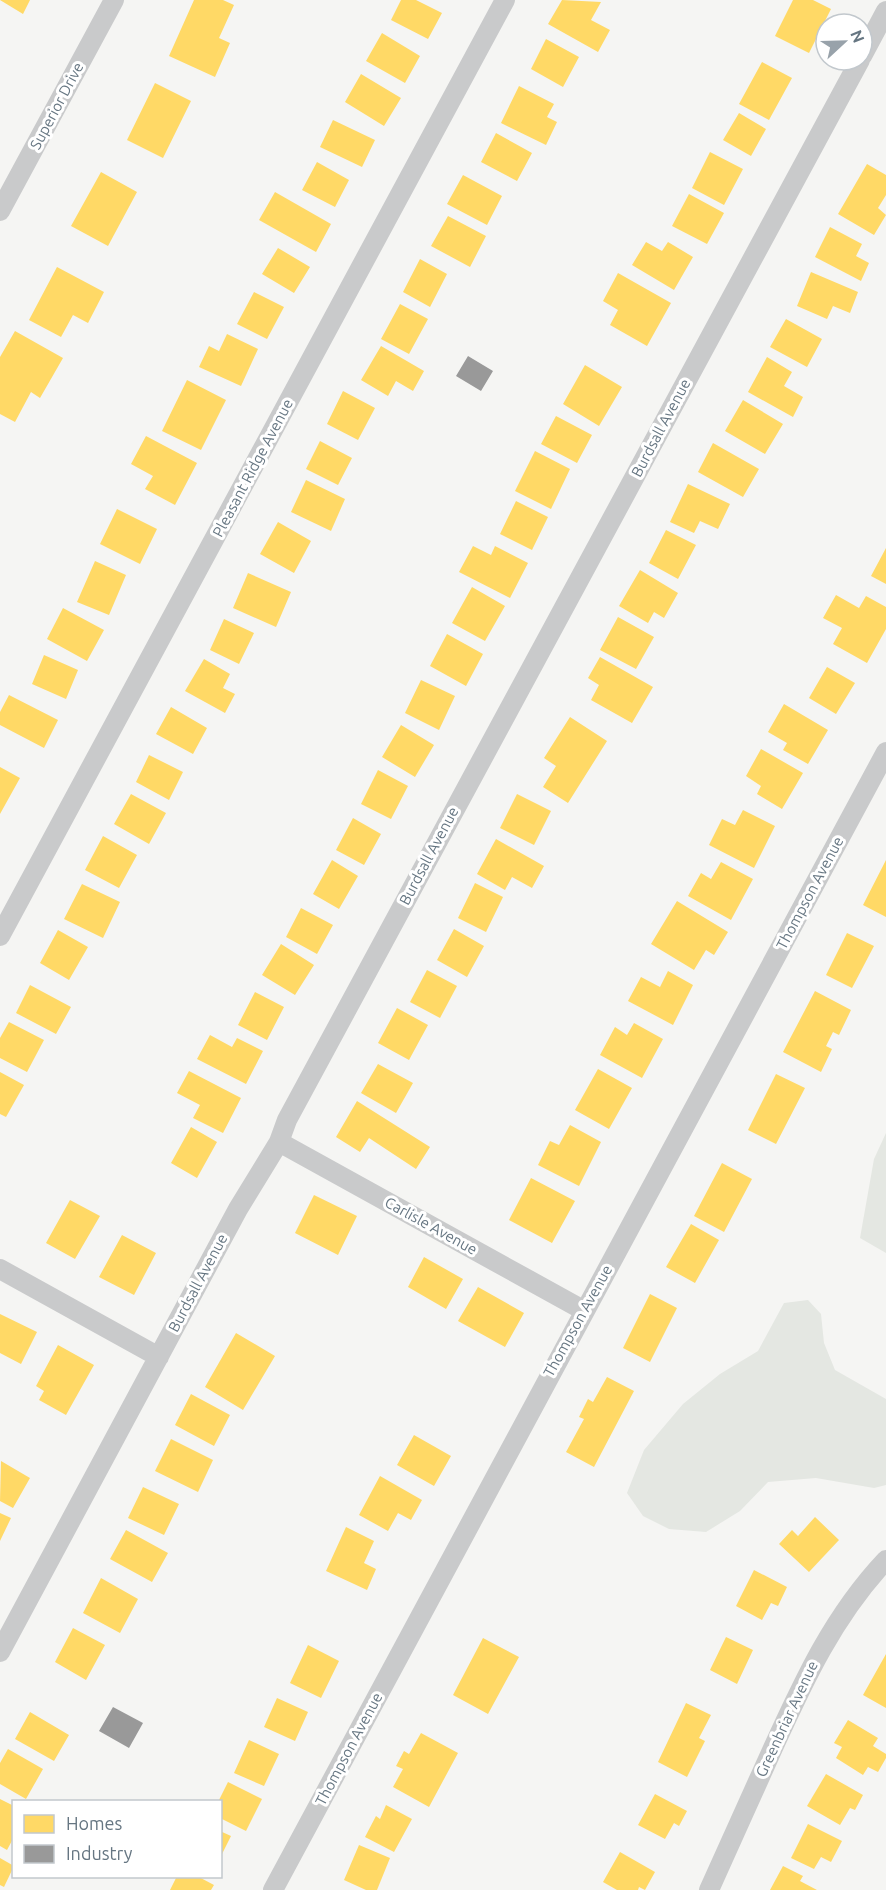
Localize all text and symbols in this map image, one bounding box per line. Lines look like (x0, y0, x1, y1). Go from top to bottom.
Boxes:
north arrow (814, 12, 874, 72)
text: N (847, 27, 868, 45)
street label: Superior Drive (26, 59, 87, 152)
street label: Burdsall Avenue (628, 376, 694, 480)
street label: Pleasant Ridge Avenue (209, 396, 296, 540)
street label: Burdsall Avenue (396, 804, 462, 908)
street label: Thompson Avenue (773, 833, 846, 952)
street label: Carlisle Avenue (382, 1193, 480, 1258)
street label: Burdsall Avenue (165, 1231, 231, 1335)
street label: Thompson Avenue (540, 1262, 615, 1380)
street label: Greenbriar Avenue (752, 1658, 821, 1780)
street label: Thompson Avenue (312, 1689, 385, 1808)
legend (12, 1800, 222, 1878)
text: Homes (66, 1813, 123, 1833)
text: Industry (66, 1843, 133, 1863)

